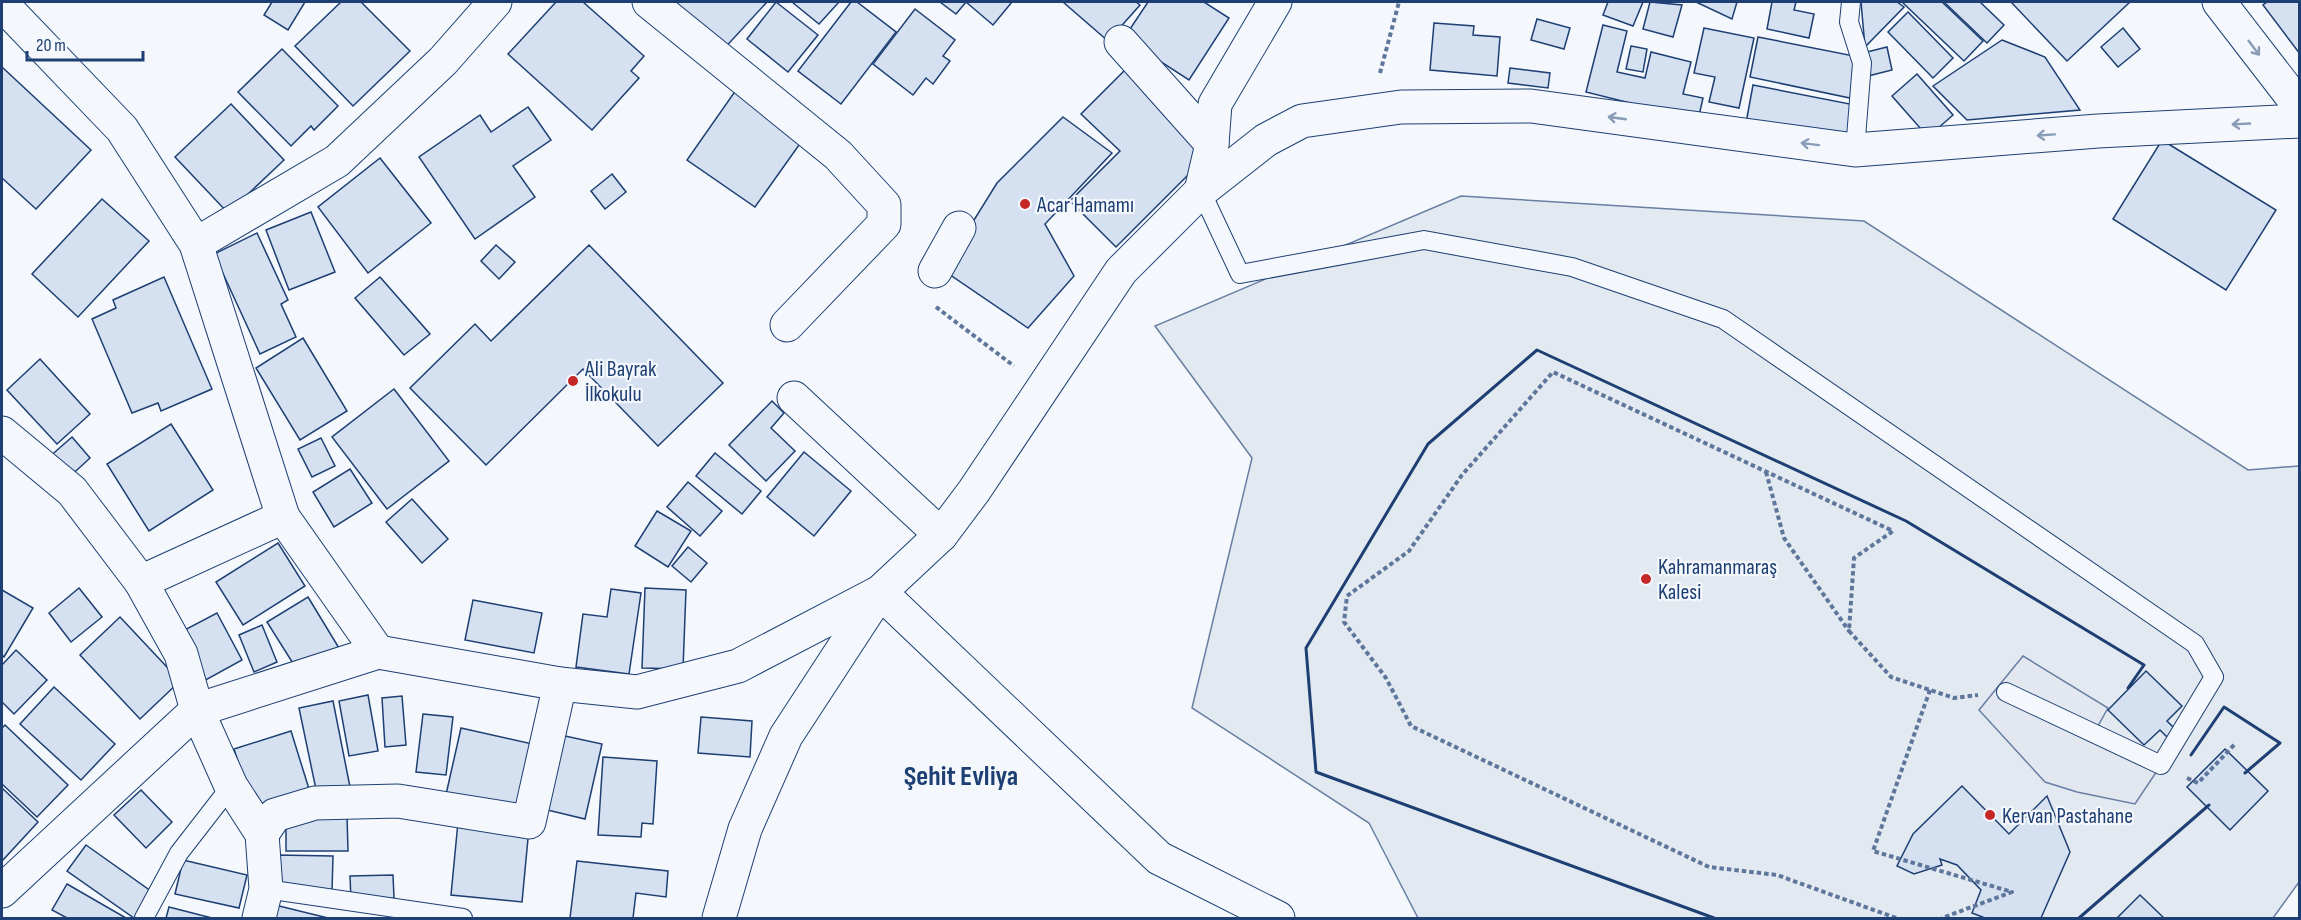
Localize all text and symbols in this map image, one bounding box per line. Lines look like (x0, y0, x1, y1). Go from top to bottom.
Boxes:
scale bar (27, 24, 142, 62)
text: 20 m (36, 35, 66, 56)
one-way arrow (2248, 40, 2261, 56)
one-way arrow (1608, 112, 1628, 123)
one-way arrow (2232, 118, 2252, 129)
one-way arrow (2037, 130, 2057, 141)
one-way arrow (1801, 139, 1821, 150)
place label: Acar Hamamı (1036, 192, 1134, 219)
marker: Acar Hamamı (1018, 197, 1032, 211)
place label: Ali Bayrak İlkokulu (584, 356, 657, 408)
marker: Ali Bayrak İlkokulu (566, 374, 580, 388)
place label: Kahramanmaraş Kalesi (1658, 554, 1777, 606)
marker: Kahramanmaraş Kalesi (1639, 572, 1653, 586)
district label: Şehit Evliya (904, 760, 1018, 793)
place label: Kervan Pastahane (2002, 803, 2133, 830)
marker: Kervan Pastahane (1983, 808, 1997, 822)

